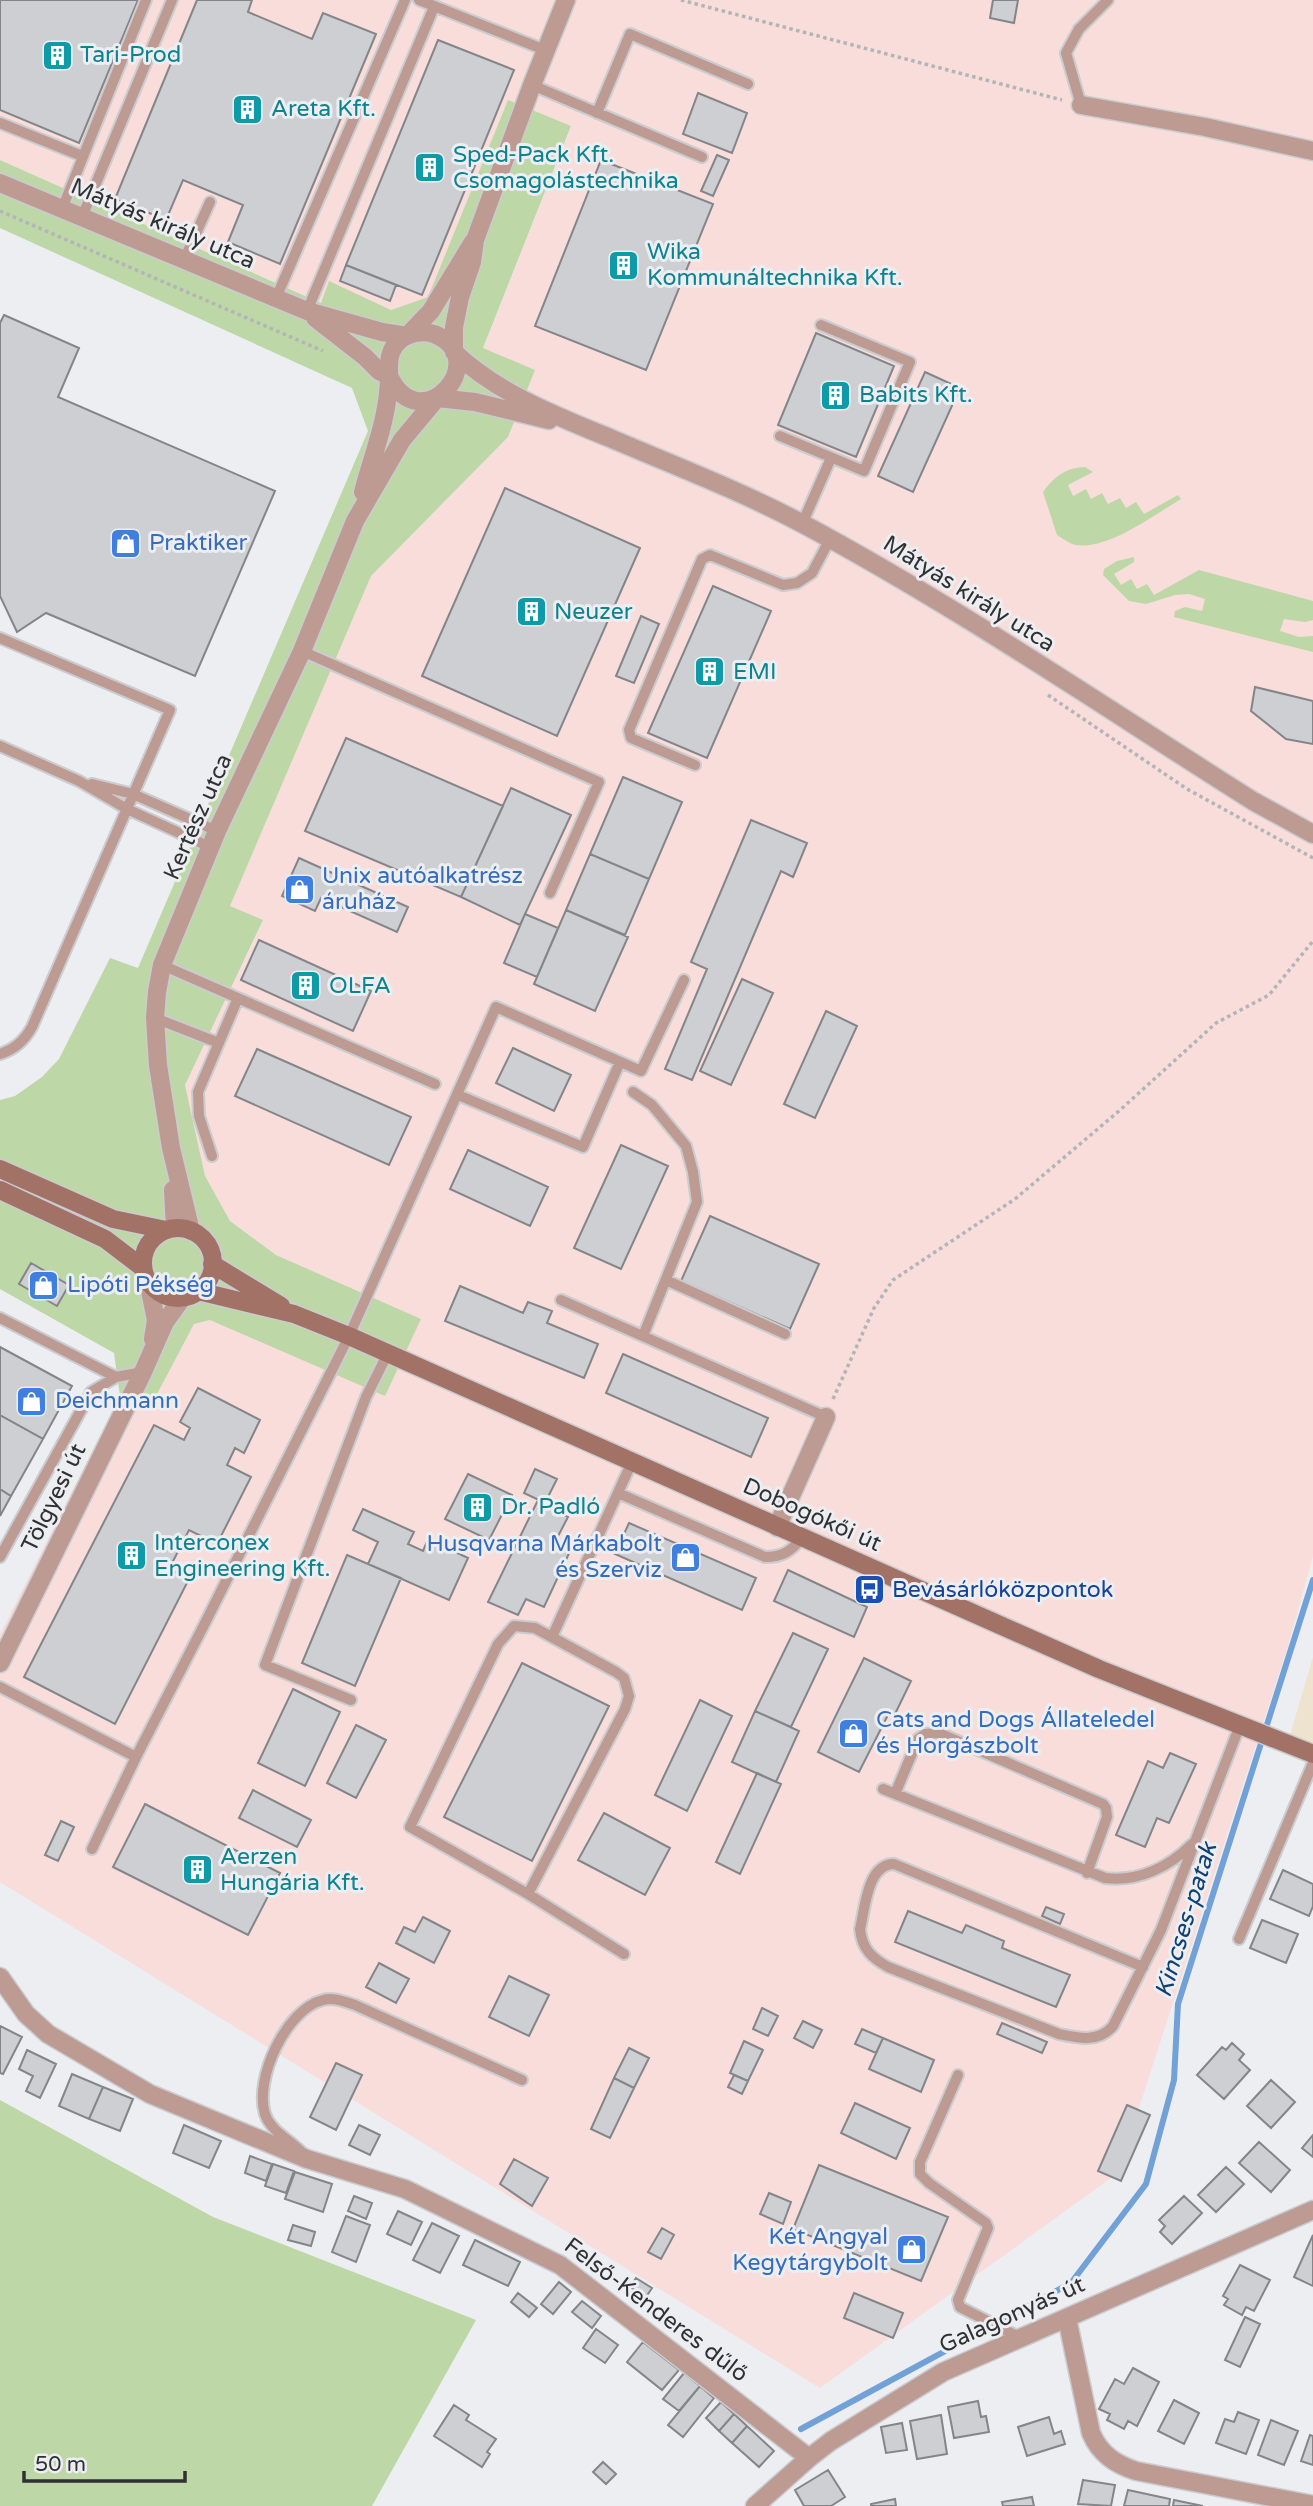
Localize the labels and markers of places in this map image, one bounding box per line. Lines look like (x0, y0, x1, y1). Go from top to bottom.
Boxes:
building icon: Tari-Prod (40, 38, 74, 72)
place label: Tari-Prod (80, 41, 181, 69)
building icon: Areta Kft. (231, 92, 265, 126)
place label: Areta Kft. (271, 95, 376, 123)
place label: Sped-Pack Kft. Csomagolástechnika (453, 141, 679, 195)
building icon: Sped-Pack Kft. Csomagolástechnika (413, 151, 447, 185)
place label: Wika Kommunáltechnika Kft. (647, 238, 903, 292)
building icon: Wika Kommunáltechnika Kft. (607, 248, 641, 282)
building icon: Babits Kft. (819, 378, 853, 412)
place label: Babits Kft. (859, 381, 973, 409)
shop icon: Praktiker (109, 526, 143, 560)
place label: Praktiker (149, 529, 247, 557)
building icon: Neuzer (514, 595, 548, 629)
place label: Neuzer (554, 598, 633, 626)
building icon: EMI (693, 655, 727, 689)
place label: EMI (733, 658, 776, 686)
place label: Unix autóalkatrész áruház (322, 862, 523, 916)
shop icon: Unix autóalkatrész áruház (282, 872, 316, 906)
building icon: OLFA (289, 969, 323, 1003)
place label: OLFA (329, 972, 391, 1000)
shop icon: Lipóti Pékség (27, 1268, 61, 1302)
place label: Lipóti Pékség (67, 1271, 214, 1299)
shop icon: Deichmann (15, 1384, 49, 1418)
place label: Deichmann (55, 1387, 179, 1415)
building icon: Dr. Padló (461, 1490, 495, 1524)
place label: Dr. Padló (501, 1493, 600, 1521)
place label: Interconex Engineering Kft. (154, 1529, 331, 1583)
place label: Husqvarna Márkabolt és Szerviz (426, 1530, 662, 1584)
building icon: Interconex Engineering Kft. (114, 1539, 148, 1573)
shop icon: Husqvarna Márkabolt és Szerviz (668, 1540, 702, 1574)
bus stop icon: Bevásárlóközpontok (852, 1573, 886, 1607)
place label: Bevásárlóközpontok (892, 1576, 1113, 1604)
place label: Cats and Dogs Állateledel és Horgászbolt (876, 1706, 1155, 1760)
shop icon: Cats and Dogs Állateledel és Horgászbolt (836, 1716, 870, 1750)
place label: Aerzen Hungária Kft. (220, 1843, 365, 1897)
building icon: Aerzen Hungária Kft. (180, 1853, 214, 1887)
place label: Két Angyal Kegytárgybolt (732, 2223, 888, 2277)
shop icon: Két Angyal Kegytárgybolt (894, 2233, 928, 2267)

